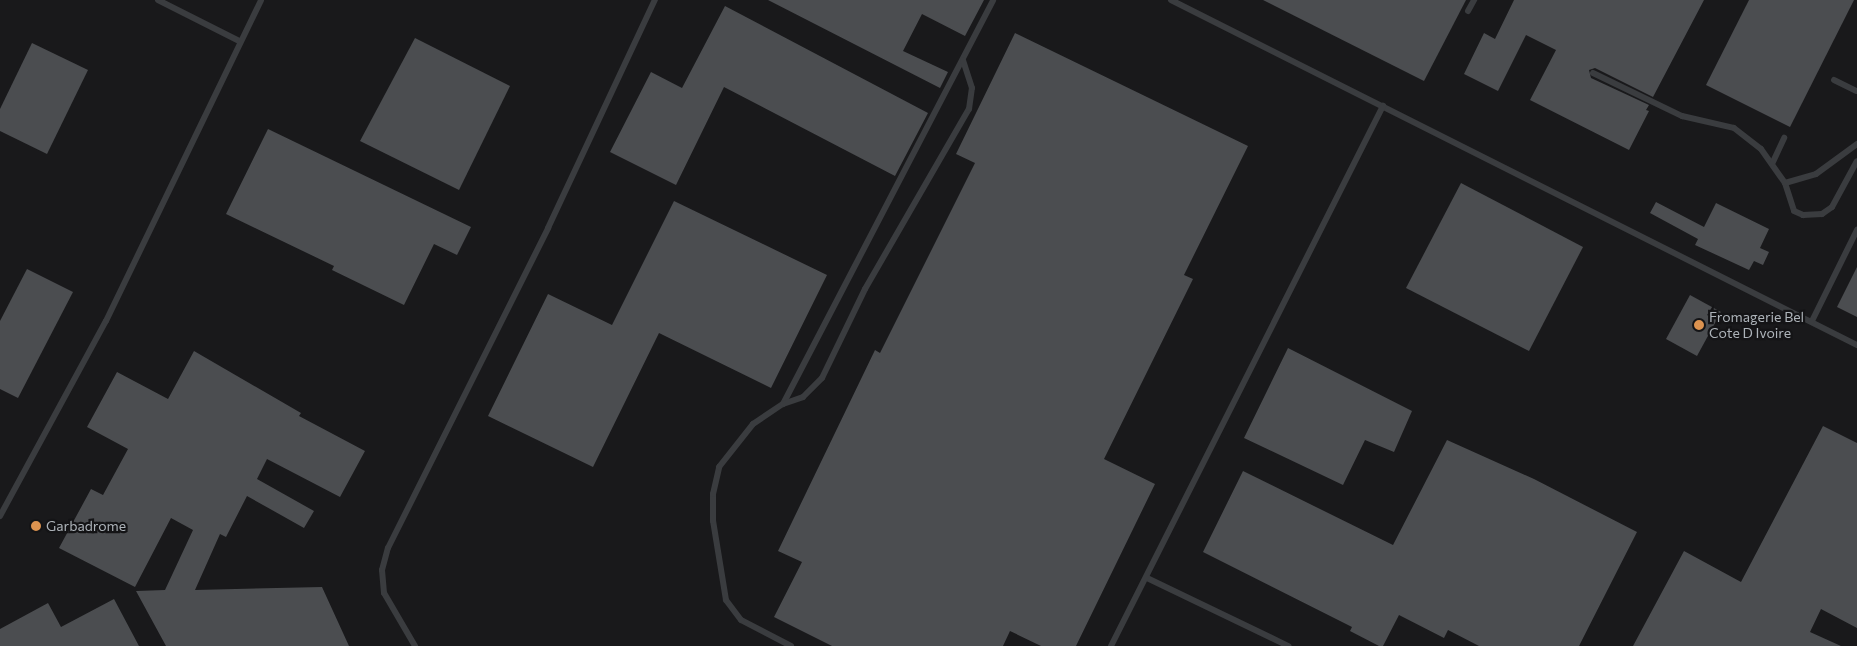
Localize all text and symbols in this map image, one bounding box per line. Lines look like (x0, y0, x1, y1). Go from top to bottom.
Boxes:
place label: Fromagerie Bel Cote D Ivoire (1709, 309, 1804, 342)
marker: Fromagerie Bel Cote D Ivoire (1693, 319, 1705, 331)
place label: Garbadrome (46, 518, 126, 534)
marker: Garbadrome (30, 520, 42, 532)

